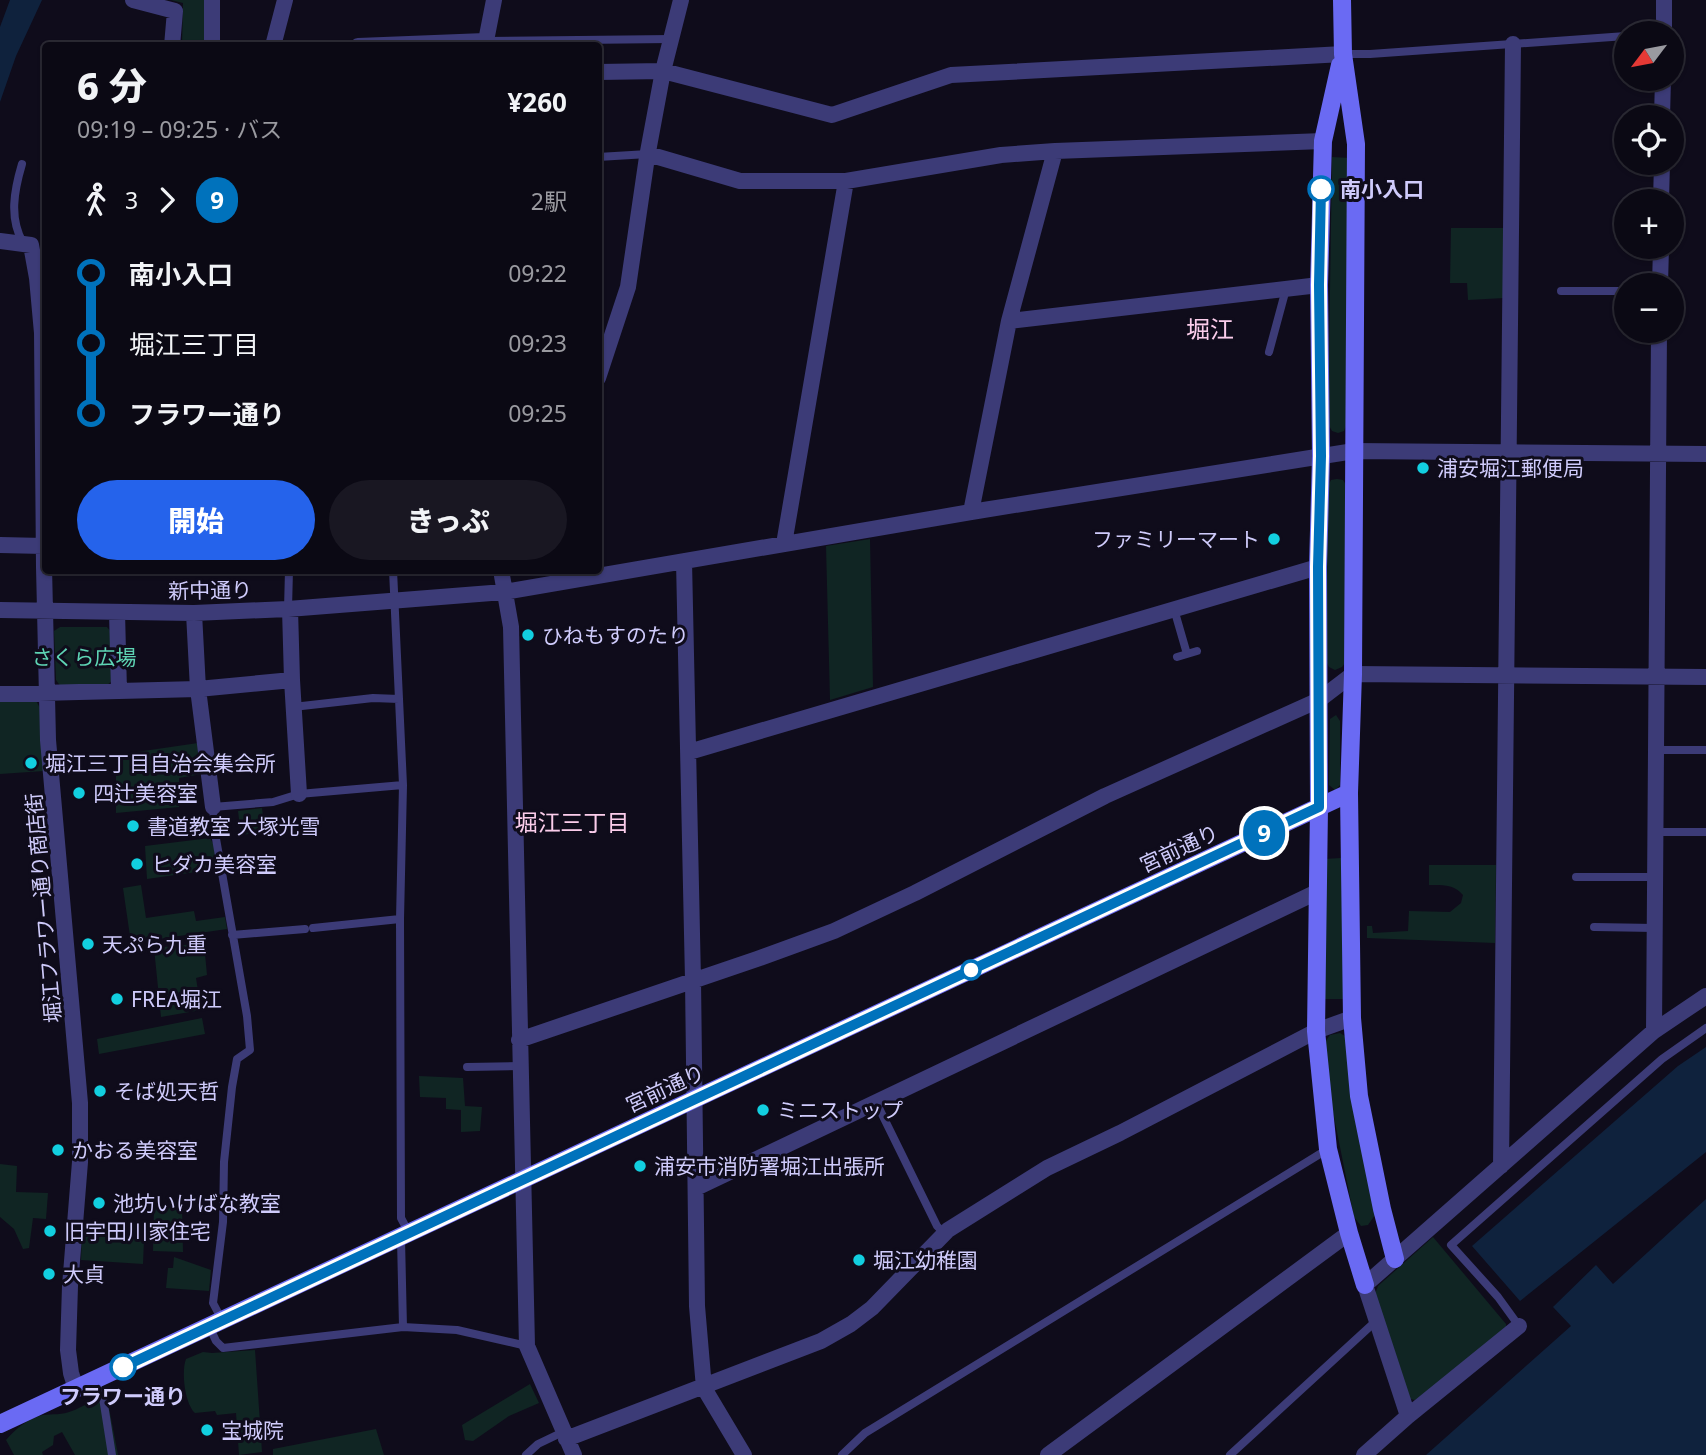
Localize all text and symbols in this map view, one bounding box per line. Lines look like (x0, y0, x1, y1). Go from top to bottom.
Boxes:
north arrow (1614, 21, 1684, 91)
map controls (1614, 21, 1684, 343)
text: 6 分 (77, 59, 147, 111)
text: ¥260 (508, 84, 567, 120)
button: locate (1614, 105, 1684, 175)
text: 09:19 – 09:25 · バス (77, 113, 282, 145)
place label: 南小入口 (1340, 175, 1424, 203)
marker: 南小入口 (1308, 176, 1334, 202)
icon: walk (77, 181, 115, 219)
icon: forward (148, 181, 186, 219)
text: 9 (210, 183, 224, 216)
text: 3 (125, 184, 138, 216)
text: 2駅 (531, 185, 567, 217)
button: + (1614, 189, 1684, 259)
text: 南小入口 (129, 256, 233, 292)
text: 09:22 (508, 257, 567, 289)
button: − (1614, 273, 1684, 343)
district label: 堀江 (1186, 312, 1234, 345)
text: 堀江三丁目 (129, 326, 259, 362)
text: 09:23 (508, 327, 567, 359)
text: フラワー通り (129, 396, 285, 432)
text: 09:25 (508, 397, 567, 429)
place label: 浦安堀江郵便局 (1437, 454, 1584, 482)
marker: 浦安堀江郵便局 (1415, 460, 1431, 476)
button: 開始 (77, 480, 315, 560)
button: きっぷ (329, 480, 567, 560)
place label: ファミリーマート (1092, 525, 1260, 553)
marker: ファミリーマート (1266, 531, 1282, 547)
street label: 新中通り (168, 575, 252, 605)
place label: ひねもすのたり (542, 621, 689, 649)
marker: ひねもすのたり (520, 627, 536, 643)
park label: さくら広場 (32, 643, 137, 671)
place label: 堀江三丁目自治会集会所 (45, 749, 276, 777)
marker: 堀江三丁目自治会集会所 (23, 755, 39, 771)
place label: 四辻美容室 (93, 779, 198, 807)
marker: 四辻美容室 (71, 785, 87, 801)
street label: 堀江フラワー通り商店街 (19, 792, 67, 1024)
district label: 堀江三丁目 (515, 806, 630, 838)
line badge: 9 (1241, 810, 1287, 856)
place label: 書道教室 大塚光雪 (147, 812, 320, 840)
text: 9 (1257, 816, 1271, 849)
marker: 書道教室 大塚光雪 (125, 818, 141, 834)
street label: 宮前通り (1135, 818, 1223, 878)
place label: ヒダカ美容室 (151, 850, 277, 878)
marker: ヒダカ美容室 (129, 856, 145, 872)
place label: 天ぷら九重 (102, 930, 207, 958)
marker: 天ぷら九重 (80, 936, 96, 952)
unlabelled marker (961, 960, 981, 980)
place label: FREA堀江 (131, 985, 222, 1013)
marker: FREA堀江 (109, 991, 125, 1007)
street label: 宮前通り (621, 1058, 709, 1118)
place label: そば処天哲 (114, 1077, 219, 1105)
marker: そば処天哲 (92, 1083, 108, 1099)
place label: ミニストップ (777, 1096, 903, 1124)
marker: ミニストップ (755, 1102, 771, 1118)
place label: かおる美容室 (72, 1136, 198, 1164)
marker: かおる美容室 (50, 1142, 66, 1158)
place label: 浦安市消防署堀江出張所 (654, 1152, 885, 1180)
marker: 浦安市消防署堀江出張所 (632, 1158, 648, 1174)
place label: 池坊いけばな教室 (113, 1189, 281, 1217)
marker: 池坊いけばな教室 (91, 1195, 107, 1211)
place label: 旧宇田川家住宅 (64, 1217, 211, 1245)
marker: 旧宇田川家住宅 (42, 1223, 58, 1239)
place label: 堀江幼稚園 (873, 1246, 978, 1274)
marker: 堀江幼稚園 (851, 1252, 867, 1268)
place label: 大貞 (63, 1260, 105, 1288)
marker: 大貞 (41, 1266, 57, 1282)
marker: フラワー通り (110, 1354, 136, 1380)
place label: フラワー通り (60, 1382, 186, 1410)
place label: 宝城院 (221, 1416, 284, 1444)
marker: 宝城院 (199, 1422, 215, 1438)

